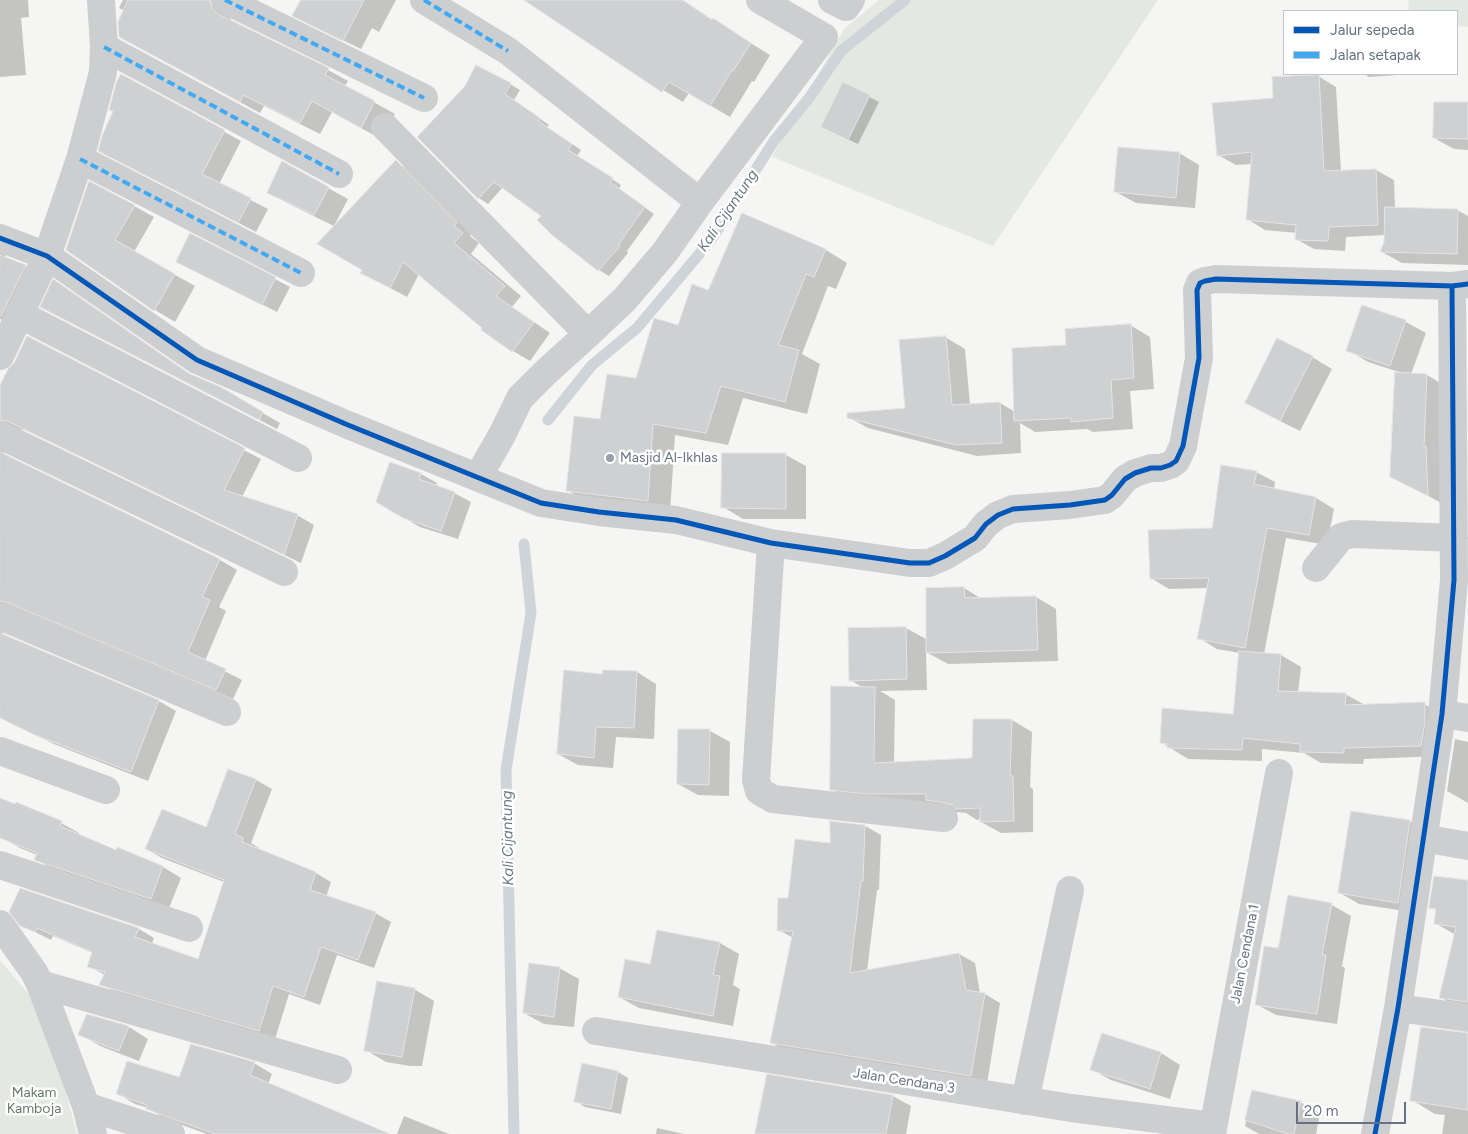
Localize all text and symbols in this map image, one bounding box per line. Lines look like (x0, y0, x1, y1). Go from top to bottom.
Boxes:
legend (1283, 10, 1458, 75)
text: Jalur sepeda (1330, 21, 1415, 39)
text: Jalan setapak (1330, 46, 1421, 64)
water label: Kali Cijantung (694, 167, 762, 255)
place label: Masjid Al-Ikhlas (620, 450, 718, 466)
marker: Masjid Al-Ikhlas (604, 452, 616, 464)
water label: Kali Cijantung (498, 790, 518, 886)
street label: Jalan Cendana 1 (1227, 903, 1263, 1005)
street label: Jalan Cendana 3 (852, 1065, 956, 1097)
park label: Makam Kamboja (7, 1085, 61, 1118)
scale bar (1298, 1092, 1408, 1124)
text: 20 m (1304, 1102, 1338, 1120)

